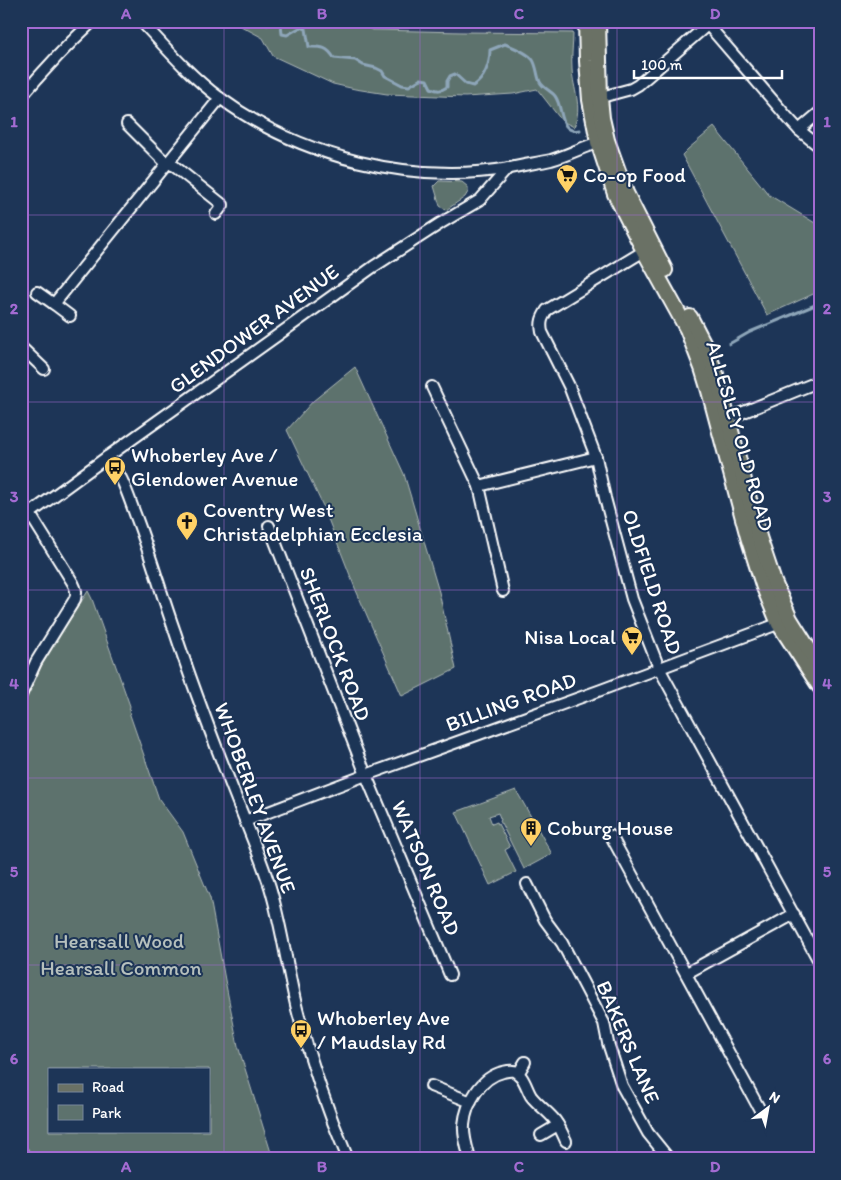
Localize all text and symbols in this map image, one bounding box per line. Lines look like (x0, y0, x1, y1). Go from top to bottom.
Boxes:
text: A (120, 4, 132, 23)
text: B (317, 4, 328, 23)
text: C (514, 4, 525, 23)
text: D (710, 4, 721, 23)
scale bar (634, 48, 781, 80)
text: 100 m (641, 56, 683, 74)
text: 1 (10, 112, 18, 131)
text: 1 (823, 112, 831, 131)
place label: Co-op Food (583, 162, 686, 187)
supermarket icon: Co-op Food (555, 163, 579, 194)
street label: GLENDOWER AVENUE (164, 259, 343, 399)
text: 2 (10, 299, 19, 318)
text: 2 (823, 299, 832, 318)
street label: ALLESLEY OLD ROAD (701, 338, 780, 534)
place label: Whoberley Ave / Glendower Avenue (131, 442, 298, 491)
bus stop icon: Whoberley Ave / Glendower Avenue (103, 455, 127, 486)
text: 3 (10, 487, 19, 506)
text: 3 (823, 487, 832, 506)
place label: Coventry West Christadelphian Ecclesia (203, 497, 423, 546)
street label: OLDFIELD ROAD (617, 506, 688, 658)
church icon: Coventry West Christadelphian Ecclesia (175, 510, 199, 541)
street label: SHERLOCK ROAD (295, 563, 376, 724)
place label: Nisa Local (524, 624, 616, 649)
supermarket icon: Nisa Local (620, 625, 644, 656)
street label: BILLING ROAD (442, 666, 580, 737)
text: 4 (9, 674, 19, 693)
text: 4 (822, 674, 832, 693)
street label: WHOBERLEY AVENUE (209, 699, 302, 897)
street label: WATSON ROAD (387, 797, 466, 939)
place label: Coburg House (547, 815, 673, 840)
building icon: Coburg House (519, 816, 543, 847)
text: 5 (10, 862, 19, 881)
text: 5 (823, 862, 832, 881)
park label: Hearsall Wood (54, 928, 184, 953)
park label: Hearsall Common (40, 955, 202, 980)
street label: BAKERS LANE (591, 977, 666, 1107)
place label: Whoberley Ave / Maudslay Rd (317, 1005, 450, 1054)
bus stop icon: Whoberley Ave / Maudslay Rd (289, 1018, 313, 1049)
text: 6 (10, 1049, 19, 1068)
text: 6 (823, 1049, 832, 1068)
legend (48, 1068, 210, 1132)
text: Road (92, 1078, 125, 1096)
north arrow (744, 1082, 794, 1132)
text: N (766, 1088, 783, 1107)
text: Park (92, 1104, 122, 1122)
text: A (120, 1157, 132, 1176)
text: B (317, 1157, 328, 1176)
text: C (514, 1157, 525, 1176)
text: D (710, 1157, 721, 1176)

